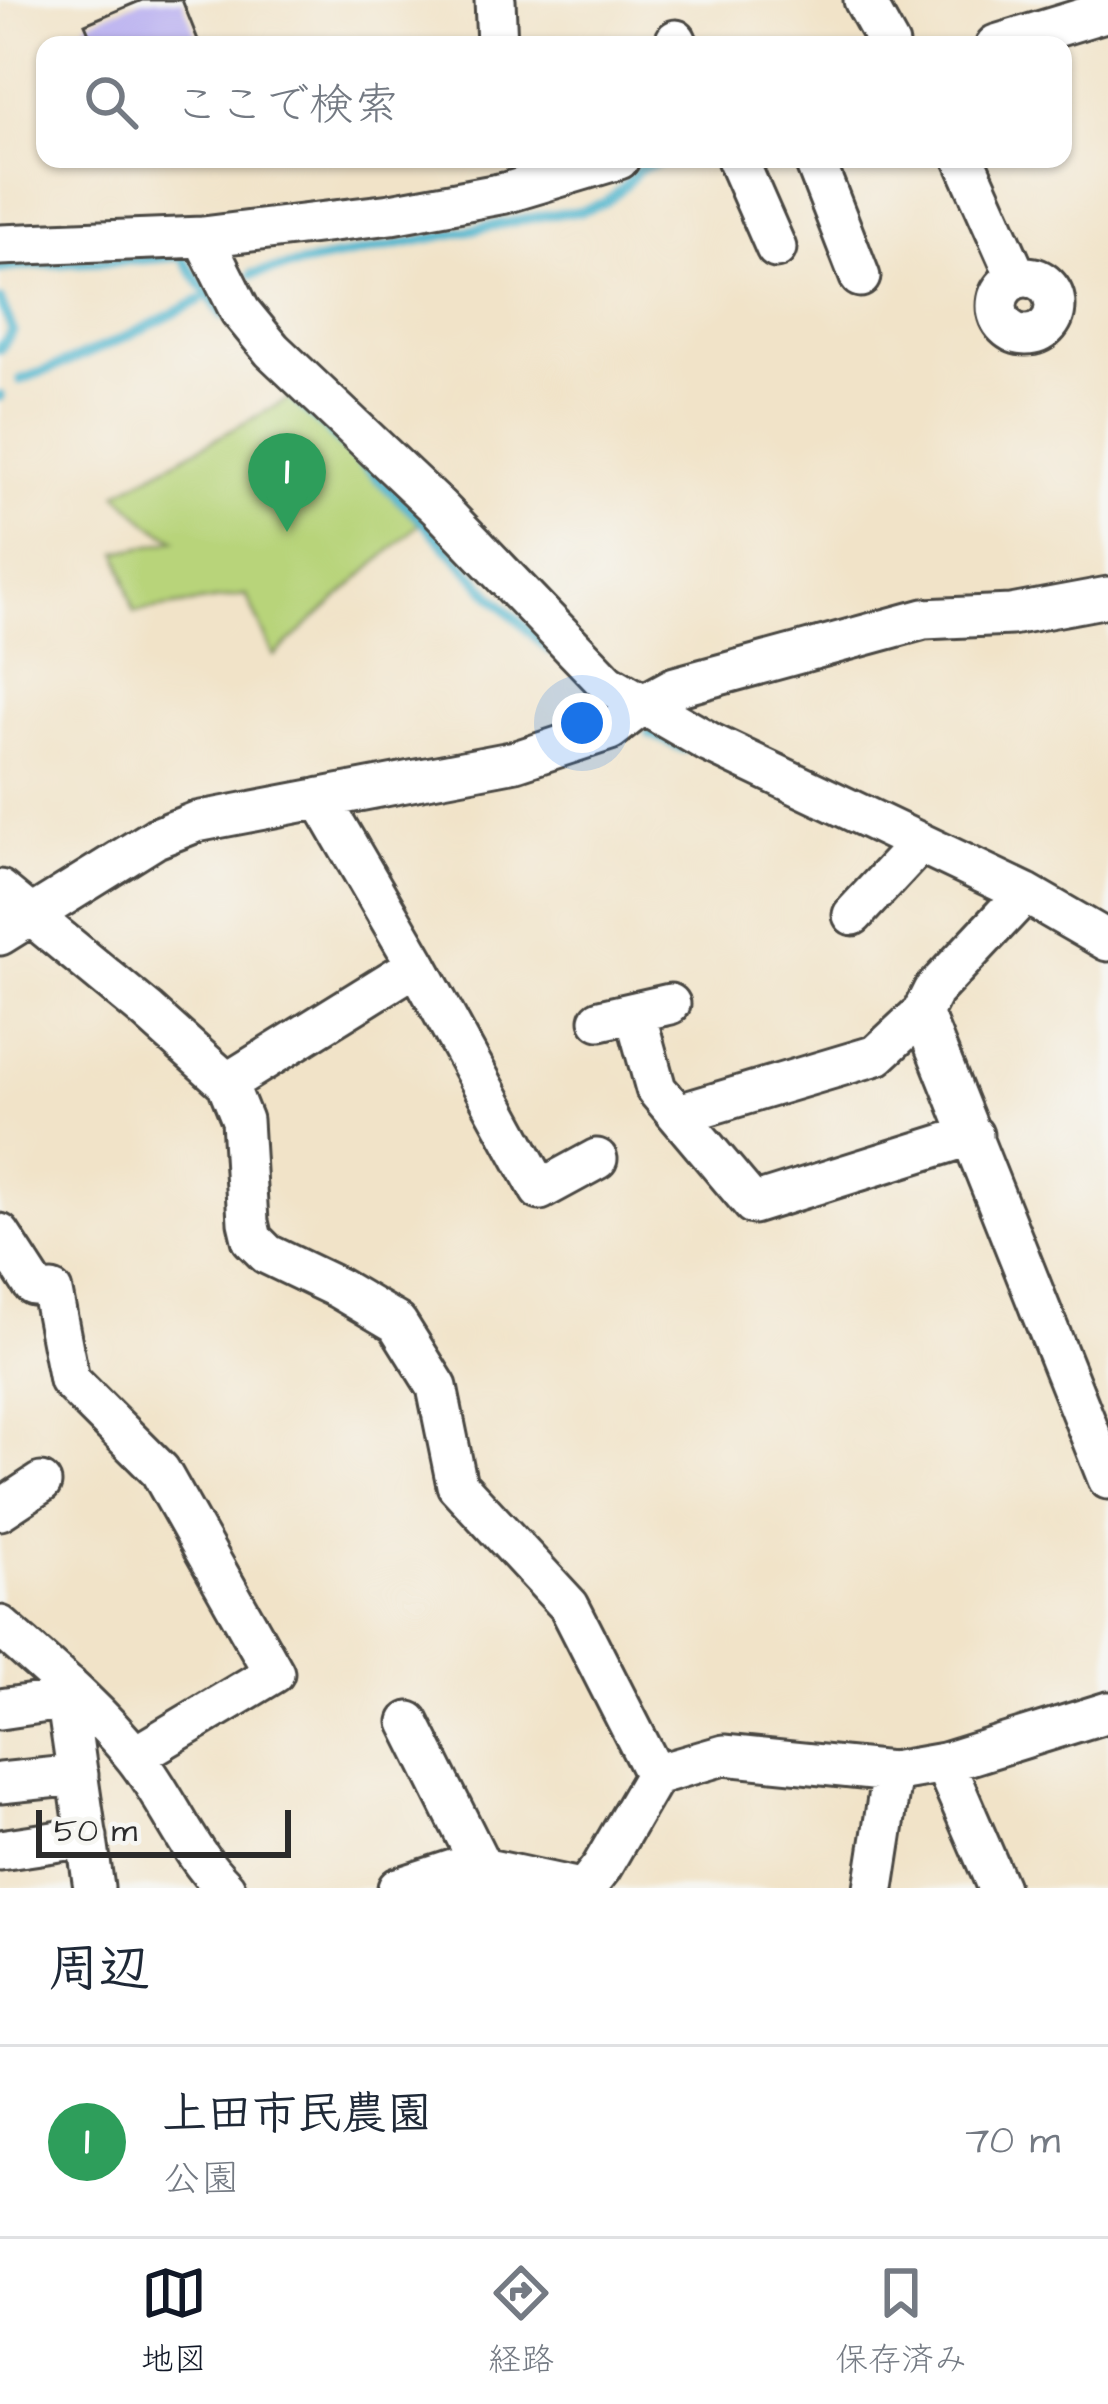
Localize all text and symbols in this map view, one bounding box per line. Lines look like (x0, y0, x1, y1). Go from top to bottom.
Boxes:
search box (36, 36, 1072, 168)
icon: search (78, 69, 144, 135)
text: ここで検索 (174, 75, 399, 137)
pin: 1 (248, 433, 326, 532)
your location (552, 693, 612, 753)
scale bar (36, 1804, 291, 1857)
text: 50 m (54, 1808, 137, 1854)
text: 周辺 (48, 1935, 150, 2006)
text: 上田市民農園 (162, 2084, 432, 2146)
text: 1 (85, 2115, 90, 2169)
text: 70 m (965, 2115, 1060, 2169)
text: 公園 (162, 2153, 240, 2207)
tab: 地図 (141, 2260, 207, 2383)
tab: 経路 (488, 2260, 554, 2383)
tab: 保存済み (835, 2260, 967, 2383)

